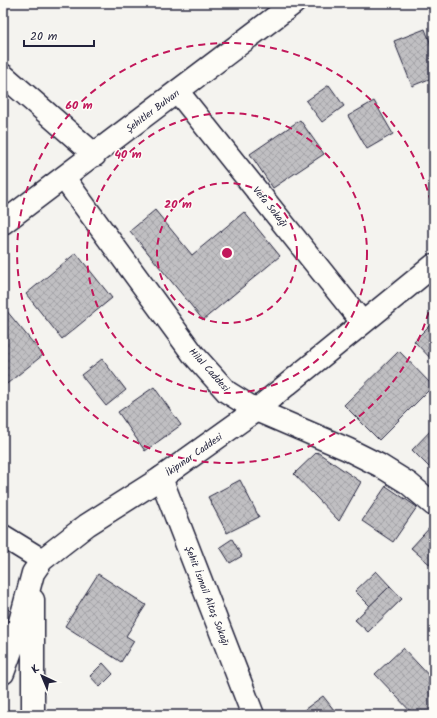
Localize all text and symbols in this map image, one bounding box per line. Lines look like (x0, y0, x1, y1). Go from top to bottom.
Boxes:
scale bar (24, 22, 94, 48)
text: 20 m (30, 27, 58, 46)
street label: Şehitler Bulvarı (123, 85, 184, 137)
text: 60 m (65, 96, 93, 115)
text: 40 m (114, 145, 142, 164)
street label: Vefa Sokağı (248, 183, 292, 231)
text: 20 m (164, 195, 192, 214)
centre of rings (220, 246, 234, 260)
street label: Hilal Caddesi (185, 344, 234, 396)
street label: İkipınar Caddesi (162, 429, 226, 481)
street label: Şehit İsmail Altaş Sokağı (180, 544, 234, 649)
north arrow (22, 656, 62, 696)
text: K (27, 660, 45, 678)

